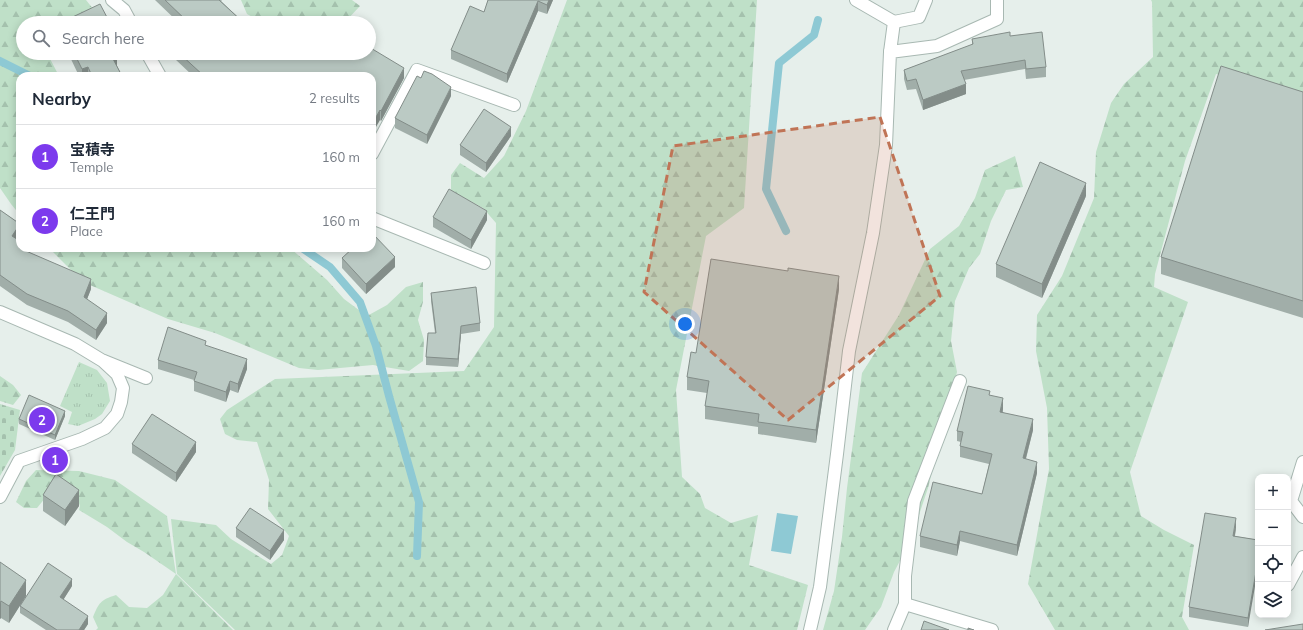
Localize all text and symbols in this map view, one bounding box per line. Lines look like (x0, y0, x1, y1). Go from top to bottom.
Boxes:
search box (16, 16, 376, 60)
icon: search (30, 27, 52, 49)
text: Search here (62, 29, 144, 48)
text: Nearby (32, 88, 91, 109)
text: 2 results (309, 90, 360, 106)
text: 宝積寺 (70, 140, 115, 159)
text: 1 (41, 149, 49, 165)
text: 160 m (322, 149, 360, 165)
text: Temple (70, 159, 113, 175)
text: 仁王門 (70, 204, 115, 223)
text: 2 (41, 213, 49, 229)
text: 160 m (322, 213, 360, 229)
text: Place (70, 223, 103, 239)
your location (675, 314, 695, 334)
pin: 2 (29, 405, 55, 435)
pin: 1 (42, 445, 68, 475)
map controls (1255, 474, 1291, 618)
button: + (1255, 474, 1291, 510)
button: − (1255, 510, 1291, 546)
button: locate (1255, 546, 1291, 582)
button: layers (1255, 582, 1291, 618)

